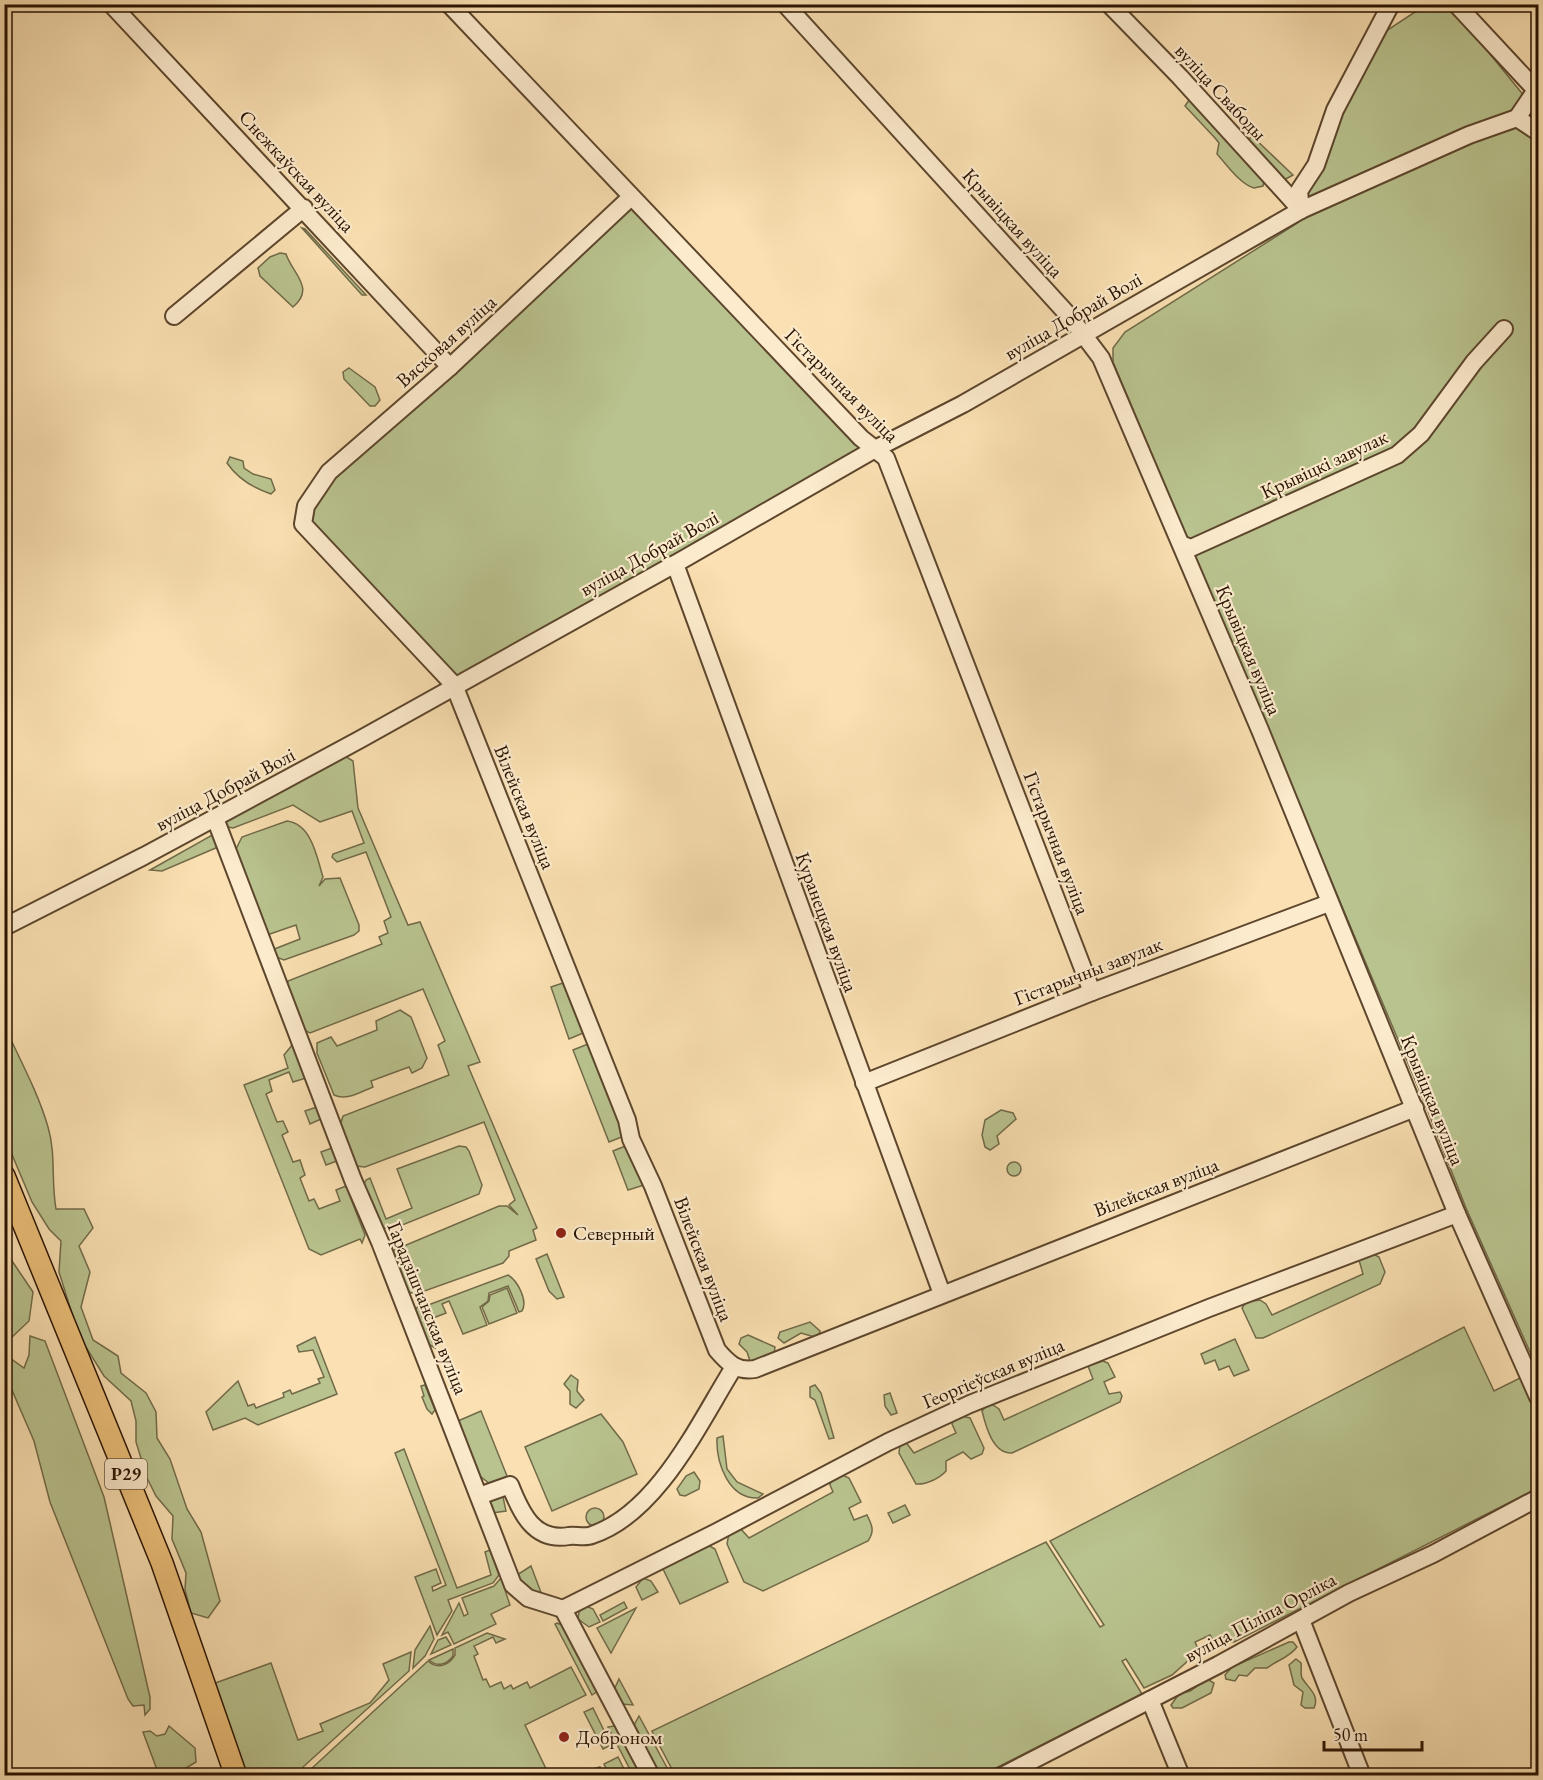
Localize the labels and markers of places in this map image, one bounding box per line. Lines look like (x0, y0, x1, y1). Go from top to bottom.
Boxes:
place label: Северный (573, 1220, 655, 1246)
marker: Северный (554, 1226, 568, 1240)
place label: Доброном (576, 1724, 663, 1750)
marker: Доброном (557, 1730, 571, 1744)

